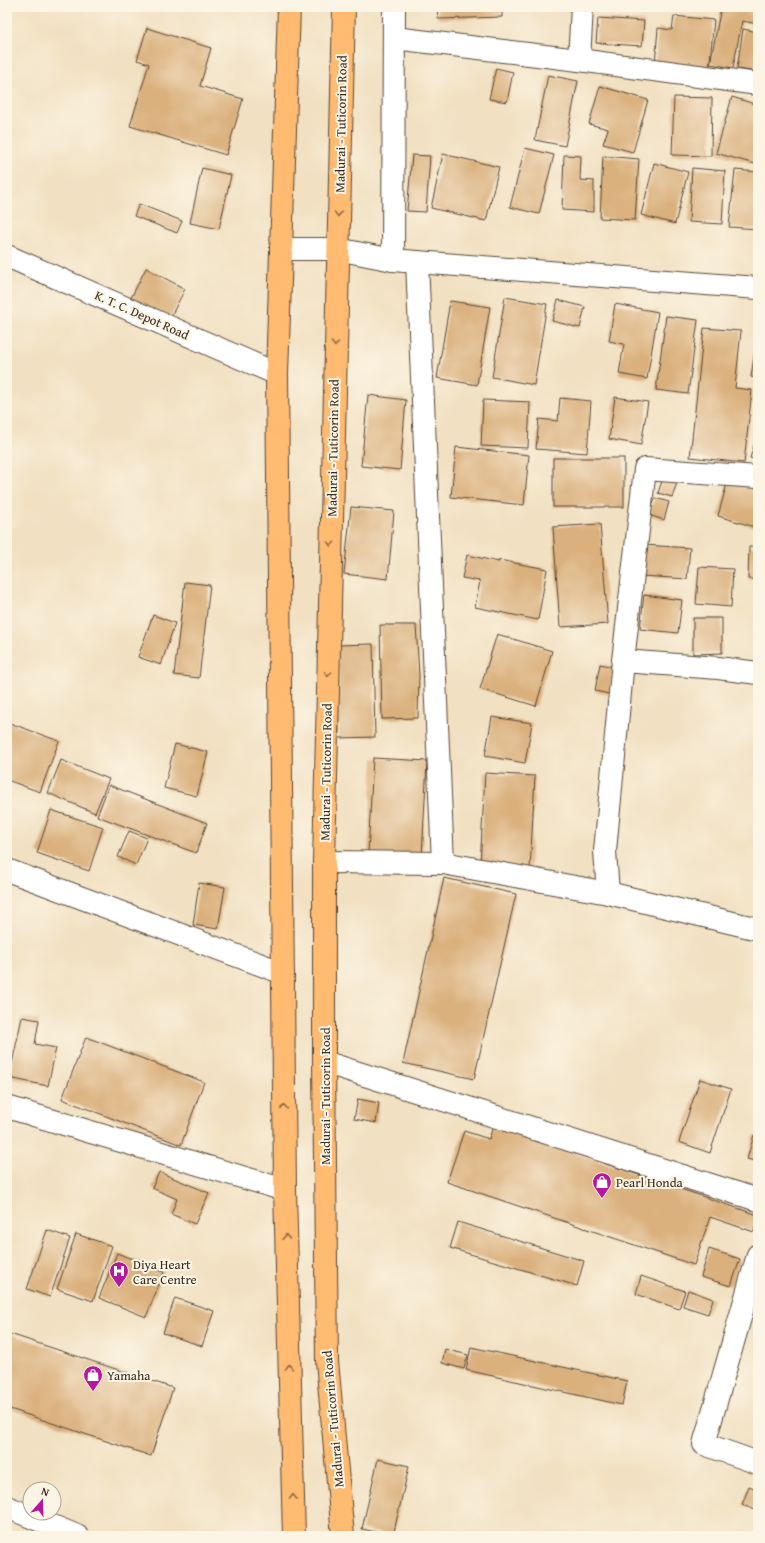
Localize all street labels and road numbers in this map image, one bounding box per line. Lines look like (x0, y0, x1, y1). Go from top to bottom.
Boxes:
street label: Madurai - Tuticorin Road (330, 55, 352, 193)
street label: K. T. C. Depot Road (92, 286, 192, 344)
street label: Madurai - Tuticorin Road (322, 379, 344, 517)
street label: Madurai - Tuticorin Road (315, 703, 337, 841)
street label: Madurai - Tuticorin Road (316, 1027, 335, 1165)
street label: Madurai - Tuticorin Road (318, 1350, 348, 1488)

